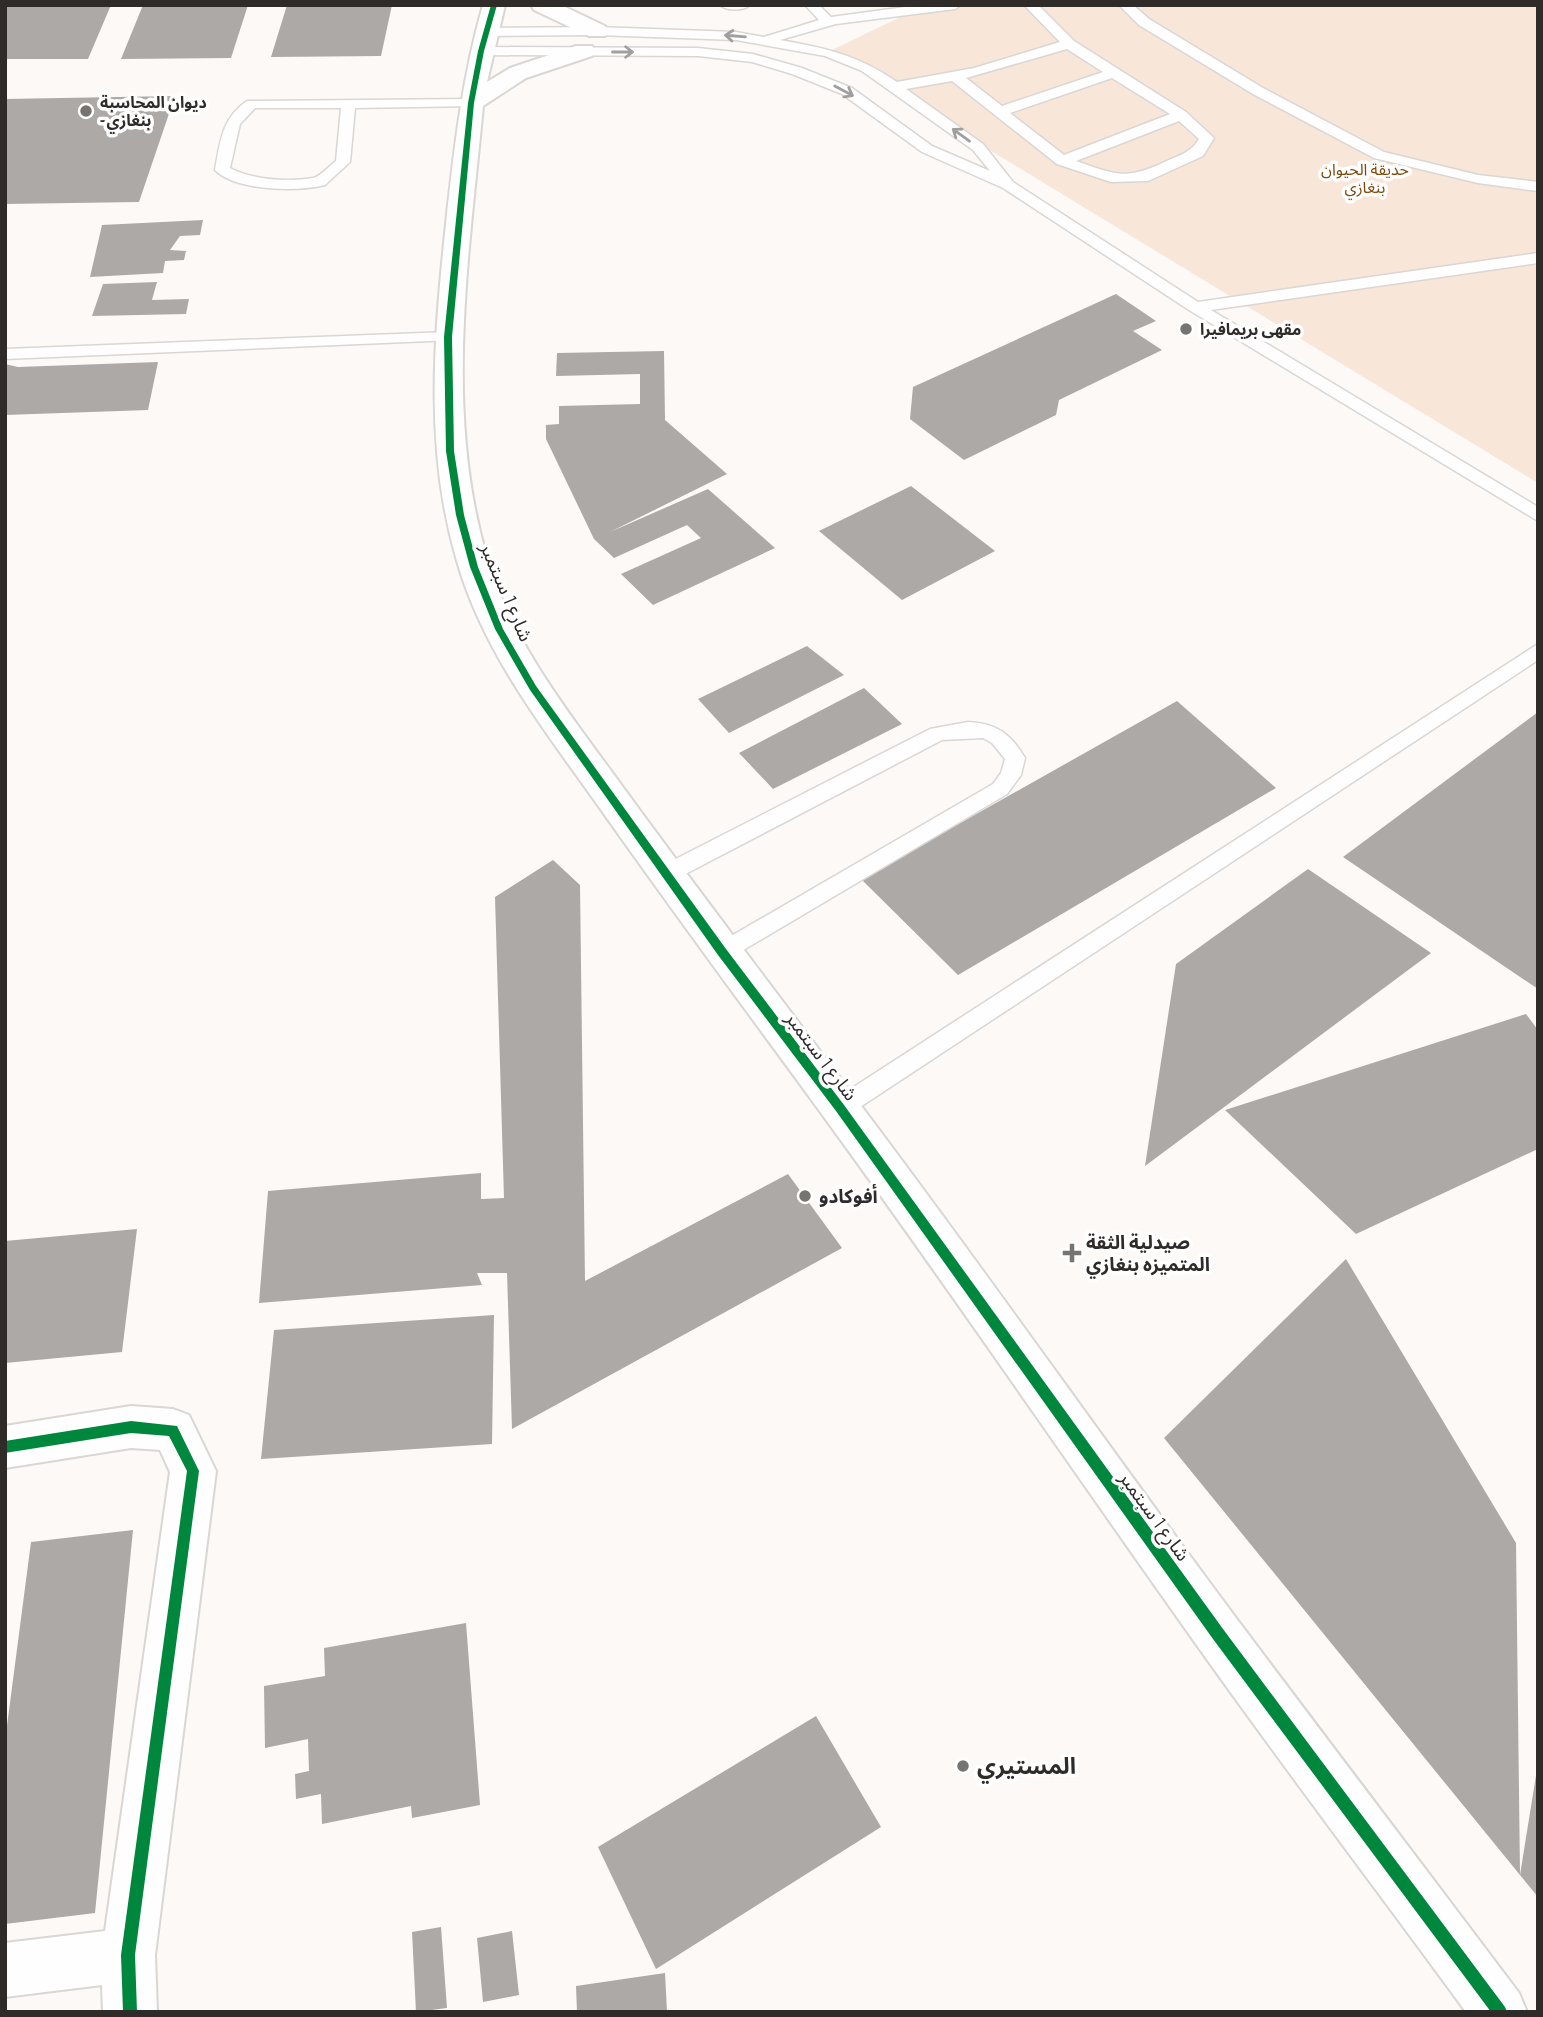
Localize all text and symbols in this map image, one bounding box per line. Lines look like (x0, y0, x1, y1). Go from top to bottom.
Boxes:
one-way arrow (725, 30, 747, 43)
one-way arrow (611, 45, 634, 58)
one-way arrow (833, 84, 853, 98)
place label: ديوان المحاسبة -بنغازي (100, 92, 207, 134)
marker: ديوان المحاسبة -بنغازي (78, 103, 94, 119)
one-way arrow (952, 128, 971, 143)
park label: حديقة الحيوان بنغازي (1321, 159, 1409, 200)
place label: مقهى بريمافيرا (1200, 319, 1301, 339)
marker: مقهى بريمافيرا (1178, 321, 1194, 337)
street label: شارع 1 سبتمبر (473, 538, 539, 646)
street label: شارع 1 سبتمبر (779, 1006, 863, 1106)
place label: أفوكادو (819, 1183, 878, 1207)
marker: أفوكادو (797, 1188, 813, 1204)
place label: صيدلية الثقة المتميزه بنغازي (1086, 1230, 1210, 1279)
marker: صيدلية الثقة المتميزه بنغازي (1064, 1245, 1080, 1261)
street label: شارع 1 سبتمبر (1112, 1466, 1196, 1567)
place label: المستيري (977, 1751, 1076, 1784)
marker: المستيري (955, 1758, 971, 1774)

